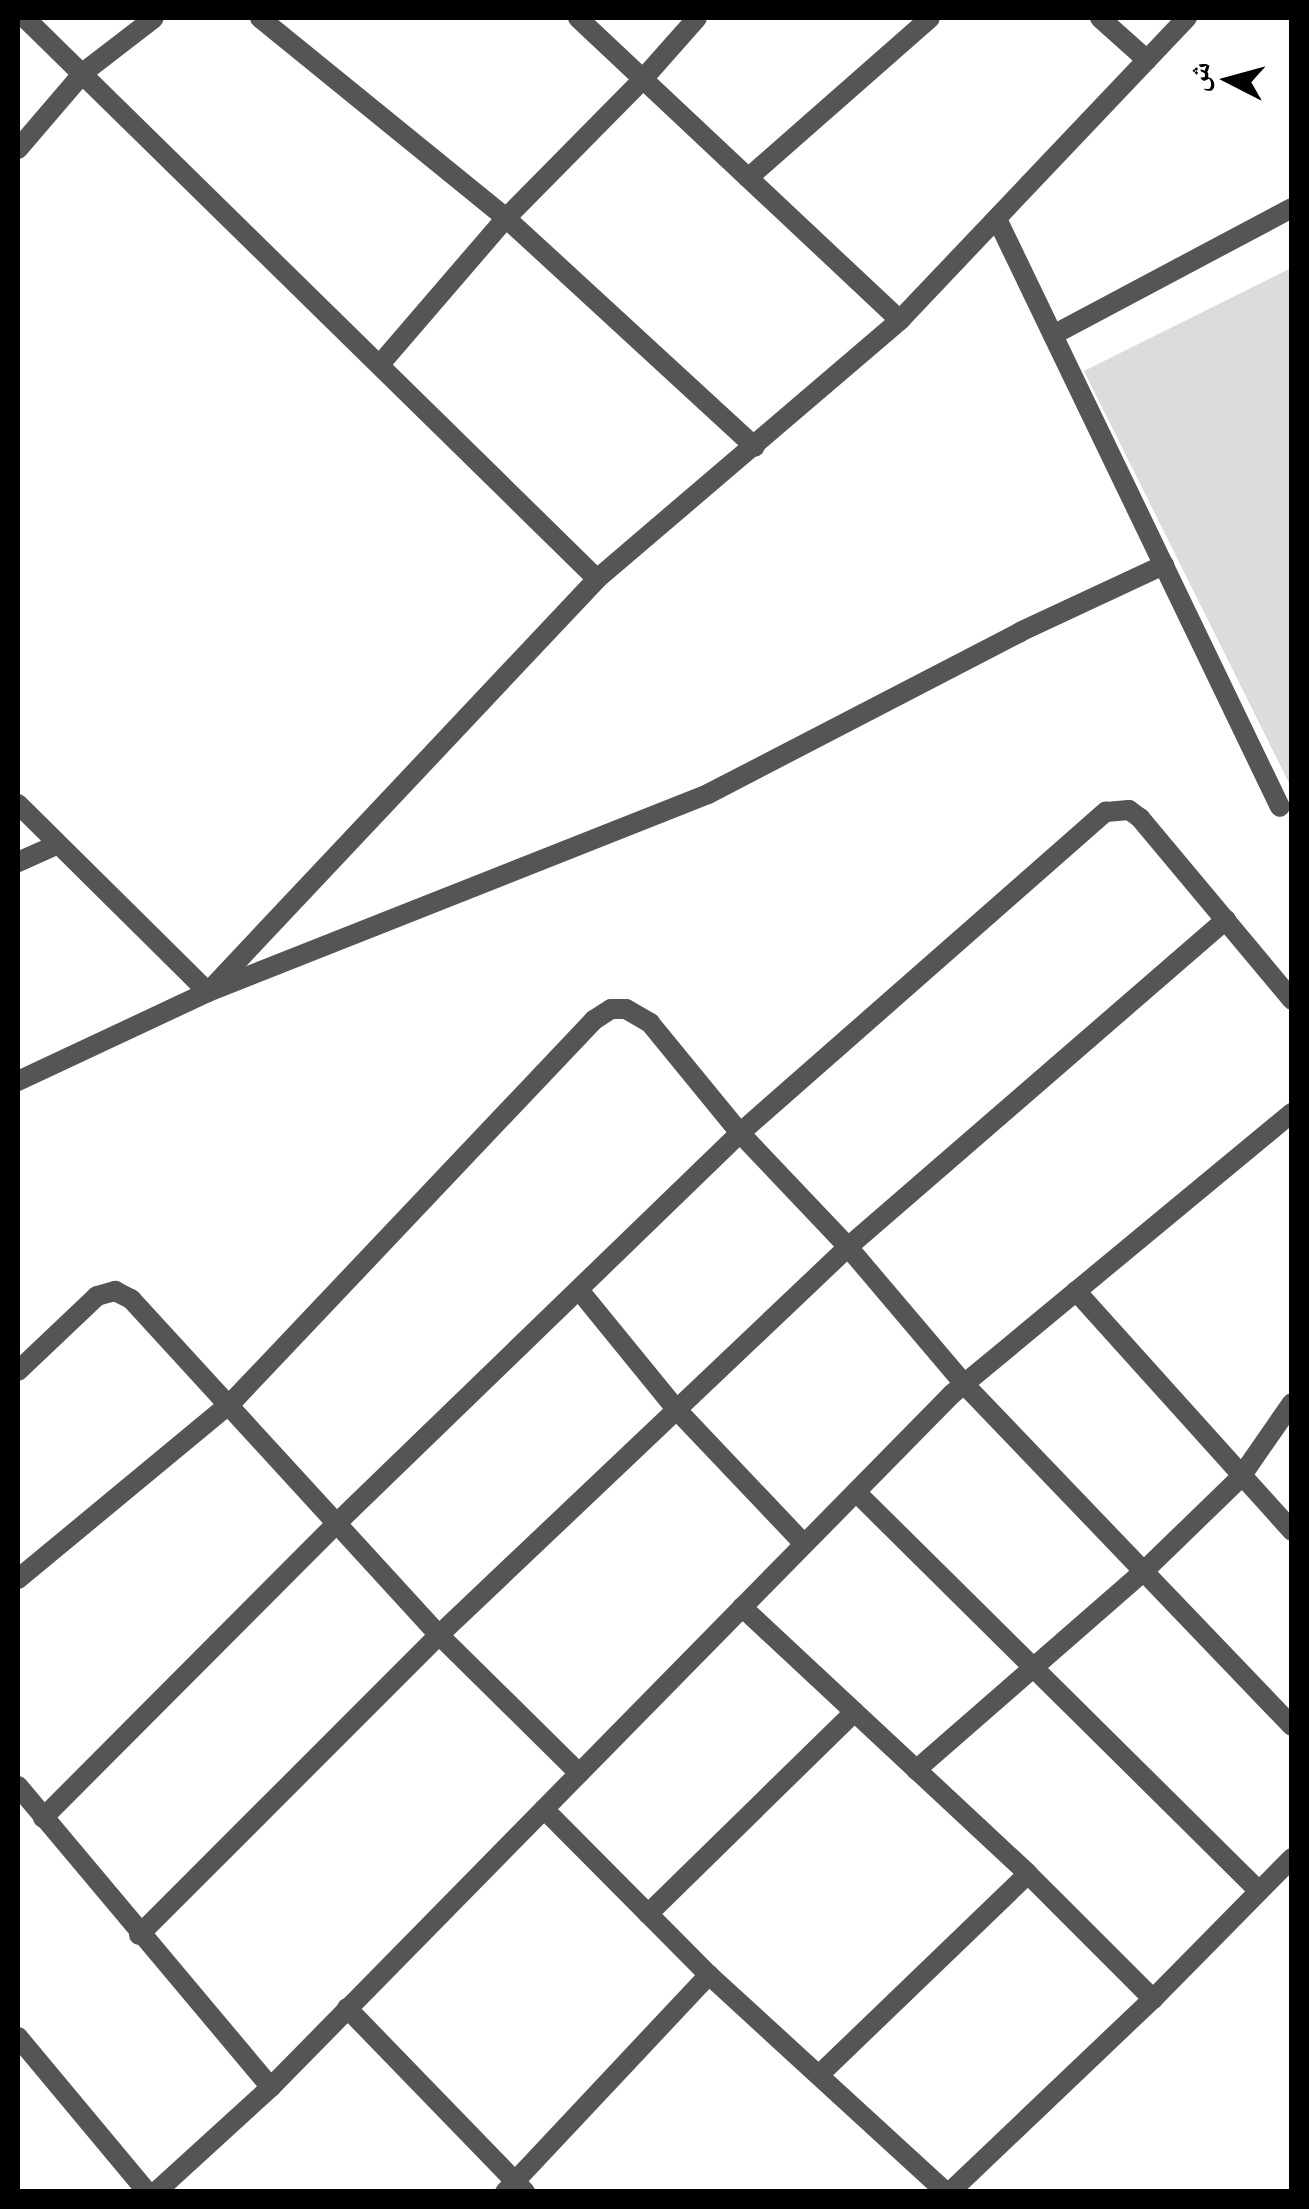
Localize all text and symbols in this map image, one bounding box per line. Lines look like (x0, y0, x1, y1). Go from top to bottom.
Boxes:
north arrow (1179, 30, 1279, 130)
text: ش (1181, 60, 1217, 93)

